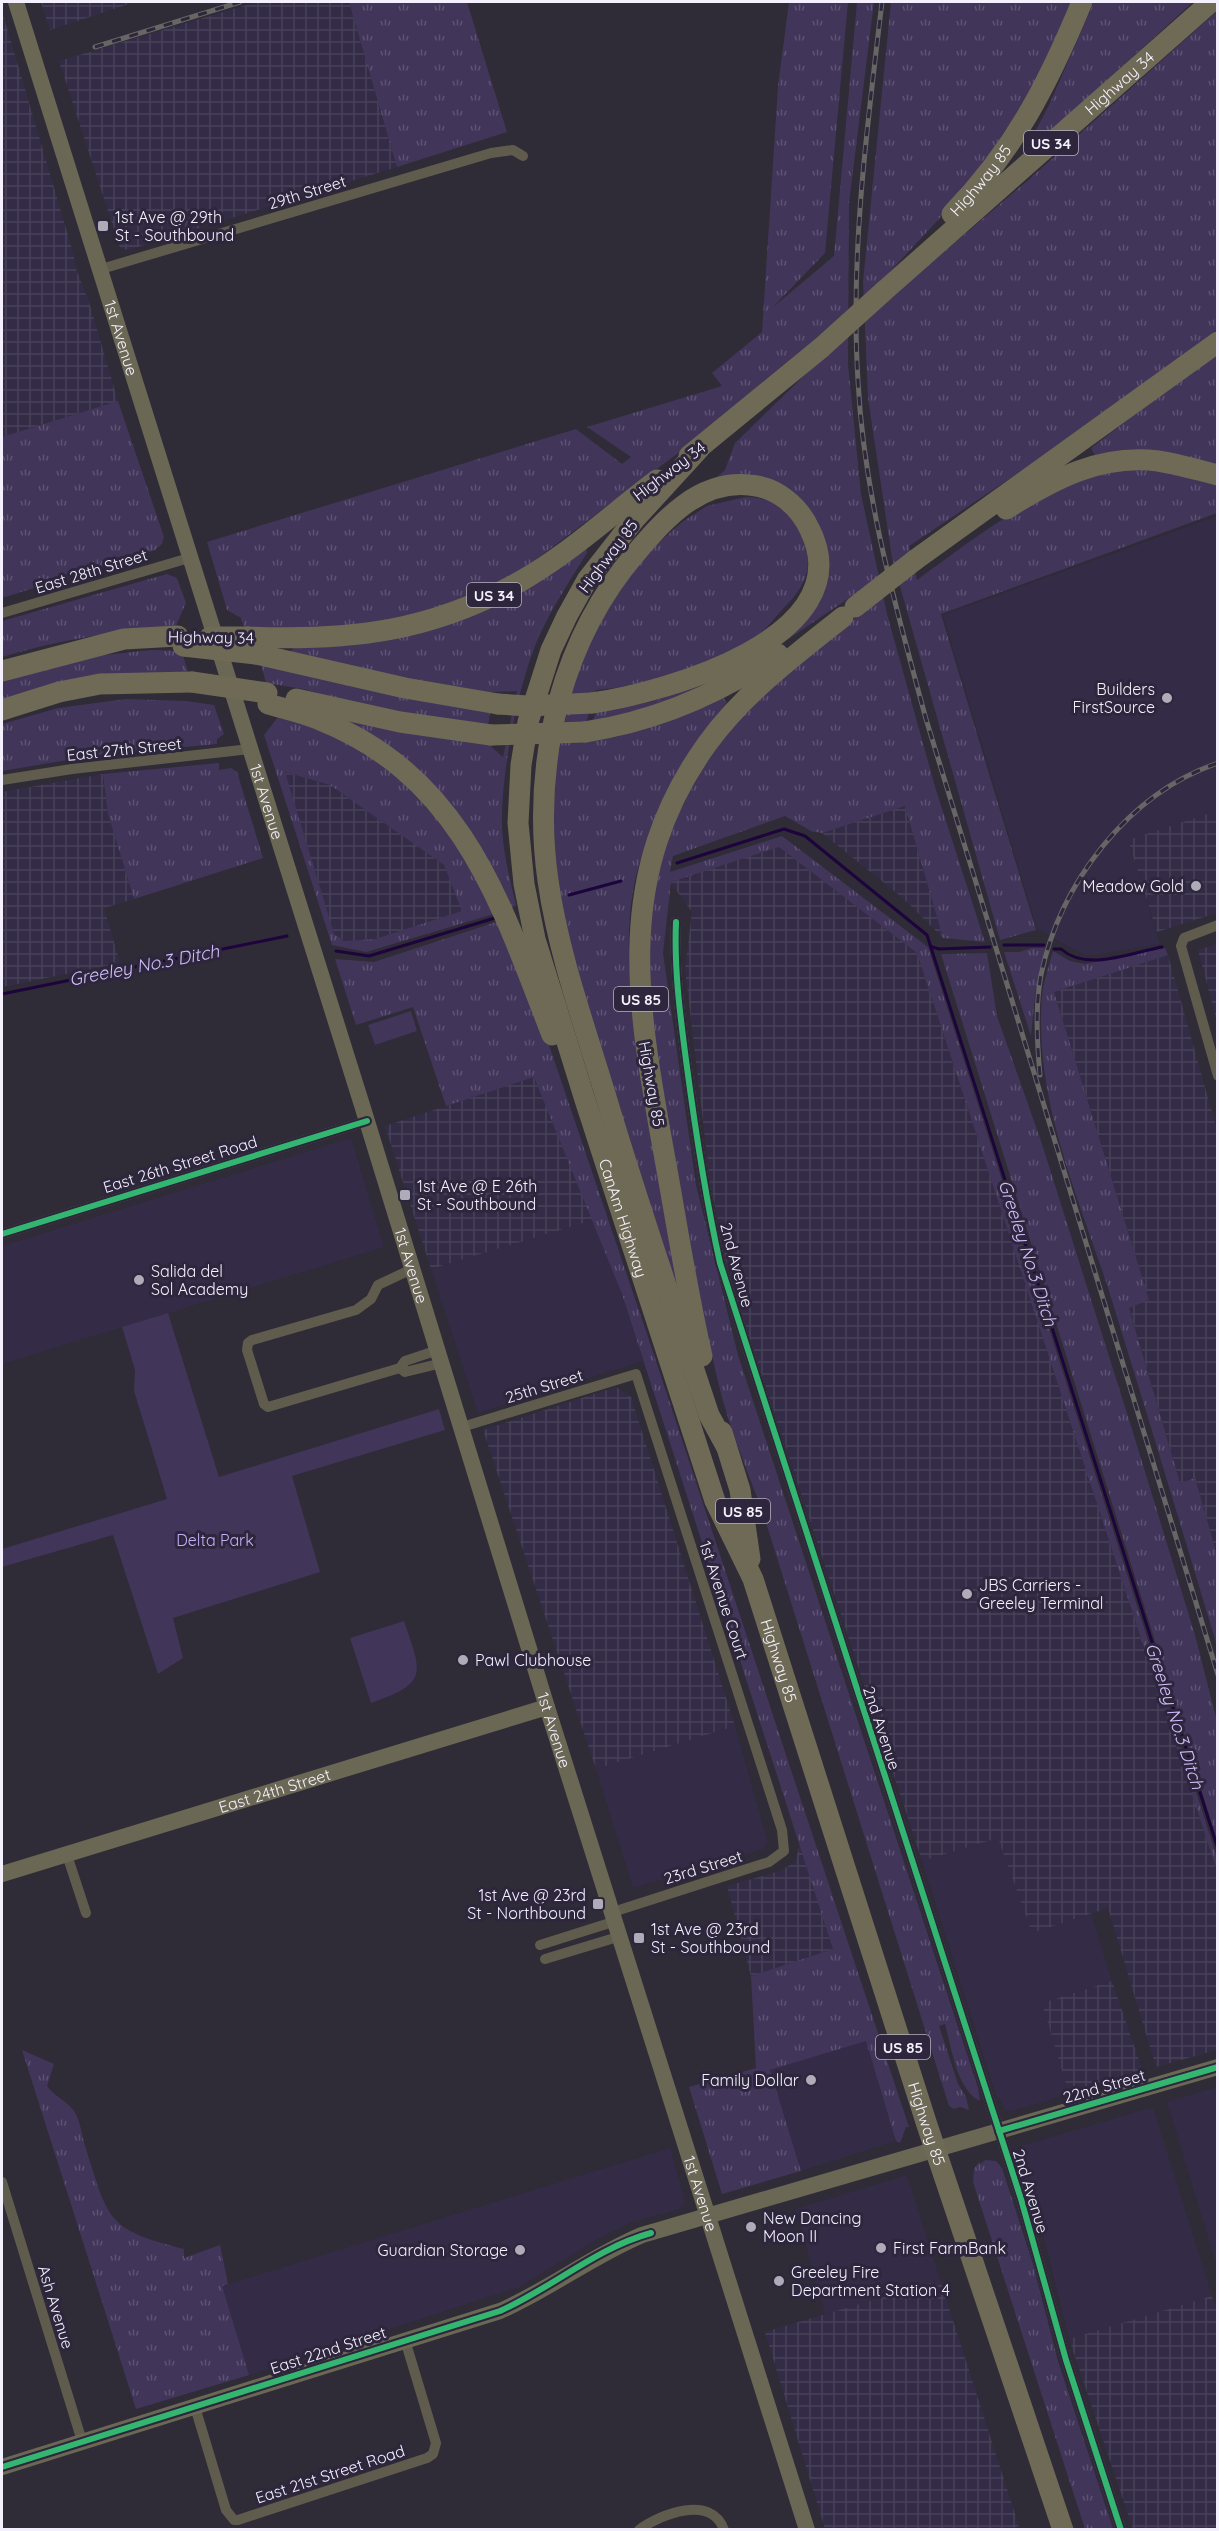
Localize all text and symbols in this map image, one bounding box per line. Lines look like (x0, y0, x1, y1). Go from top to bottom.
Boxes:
street label: Highway 34 (1080, 47, 1158, 119)
road number: US 34 (1024, 131, 1078, 155)
street label: Highway 85 (945, 141, 1016, 220)
street label: 29th Street (266, 171, 348, 213)
place label: 1st Ave @ 29th St - Southbound (115, 207, 234, 245)
marker: 1st Ave @ 29th St - Southbound (96, 219, 110, 233)
street label: 1st Avenue (100, 298, 143, 378)
street label: Highway 34 (629, 437, 709, 505)
street label: Highway 85 (574, 515, 642, 597)
street label: East 28th Street (33, 544, 149, 598)
road number: US 34 (467, 583, 521, 607)
street label: Highway 34 (168, 626, 254, 648)
place label: Builders FirstSource (1073, 679, 1155, 717)
marker: Builders FirstSource (1160, 691, 1174, 705)
street label: East 27th Street (66, 733, 182, 765)
street label: 1st Avenue (246, 761, 288, 842)
place label: Meadow Gold (1082, 876, 1184, 896)
marker: Meadow Gold (1189, 879, 1203, 893)
water label: Greeley No.3 Ditch (67, 939, 222, 991)
road number: US 85 (614, 987, 668, 1011)
street label: Highway 85 (635, 1040, 669, 1128)
street label: East 26th Street Road (100, 1131, 260, 1197)
street label: CanAm Highway (595, 1156, 652, 1280)
place label: 1st Ave @ E 26th St - Southbound (417, 1176, 537, 1214)
water label: Greeley No.3 Ditch (994, 1177, 1063, 1330)
marker: 1st Ave @ E 26th St - Southbound (398, 1188, 412, 1202)
street label: 2nd Avenue (716, 1220, 758, 1310)
street label: 1st Avenue (390, 1225, 432, 1306)
place label: Salida del Sol Academy (151, 1261, 248, 1299)
marker: Salida del Sol Academy (132, 1273, 146, 1287)
street label: 25th Street (503, 1365, 585, 1407)
road number: US 85 (716, 1499, 770, 1523)
park label: Delta Park (176, 1530, 254, 1550)
street label: 1st Avenue Court (695, 1538, 753, 1662)
place label: JBS Carriers - Greeley Terminal (979, 1575, 1104, 1613)
marker: JBS Carriers - Greeley Terminal (960, 1587, 974, 1601)
street label: Highway 85 (756, 1616, 802, 1705)
water label: Greeley No.3 Ditch (1141, 1640, 1210, 1793)
place label: Pawl Clubhouse (475, 1650, 591, 1670)
marker: Pawl Clubhouse (456, 1653, 470, 1667)
street label: 2nd Avenue (859, 1684, 905, 1772)
street label: 1st Avenue (533, 1690, 576, 1770)
street label: East 24th Street (216, 1764, 333, 1817)
street label: 23rd Street (661, 1846, 745, 1888)
place label: 1st Ave @ 23rd St - Northbound (467, 1885, 586, 1923)
marker: 1st Ave @ 23rd St - Northbound (591, 1897, 605, 1911)
place label: 1st Ave @ 23rd St - Southbound (651, 1919, 770, 1957)
marker: 1st Ave @ 23rd St - Southbound (632, 1931, 646, 1945)
road number: US 85 (876, 2035, 930, 2059)
street label: 22nd Street (1060, 2065, 1148, 2107)
place label: Family Dollar (701, 2070, 799, 2090)
marker: Family Dollar (804, 2073, 818, 2087)
street label: Highway 85 (904, 2080, 950, 2168)
street label: 2nd Avenue (1009, 2147, 1053, 2235)
street label: 1st Avenue (679, 2153, 722, 2234)
place label: New Dancing Moon II (763, 2208, 861, 2246)
marker: New Dancing Moon II (744, 2220, 758, 2234)
place label: First FarmBank (893, 2238, 1006, 2258)
place label: Guardian Storage (377, 2240, 508, 2260)
marker: First FarmBank (874, 2241, 888, 2255)
marker: Guardian Storage (513, 2243, 527, 2257)
place label: Greeley Fire Department Station 4 (791, 2262, 950, 2300)
street label: Ash Avenue (34, 2263, 78, 2351)
marker: Greeley Fire Department Station 4 (772, 2274, 786, 2288)
street label: East 22nd Street (267, 2322, 389, 2378)
street label: East 21st Street Road (253, 2440, 407, 2508)

